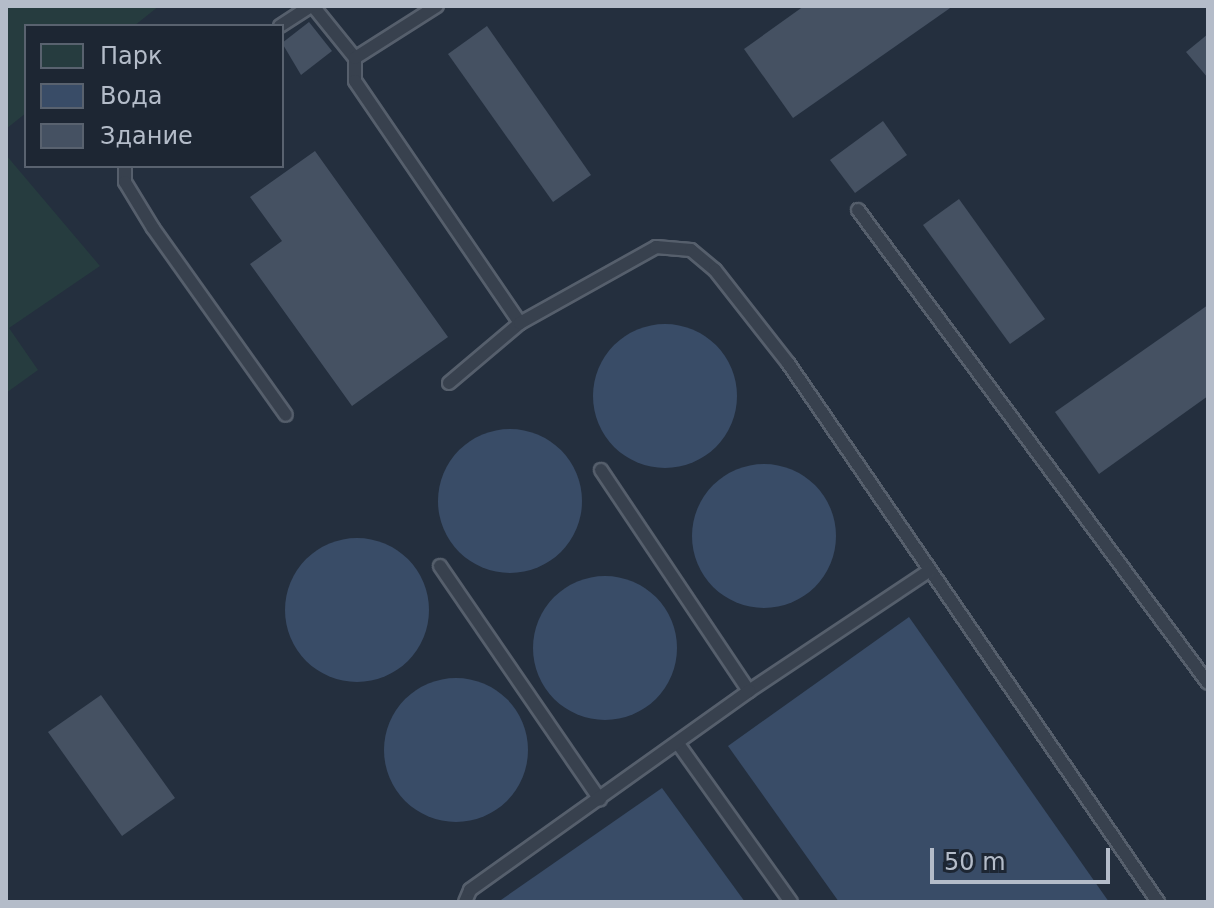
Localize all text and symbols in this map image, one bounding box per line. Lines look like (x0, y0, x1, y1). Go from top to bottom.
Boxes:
legend (24, 24, 284, 168)
text: Парк (100, 42, 162, 70)
text: Вода (100, 82, 162, 110)
text: Здание (100, 122, 193, 150)
scale bar (934, 832, 1114, 882)
text: 50 m (944, 848, 1006, 876)

